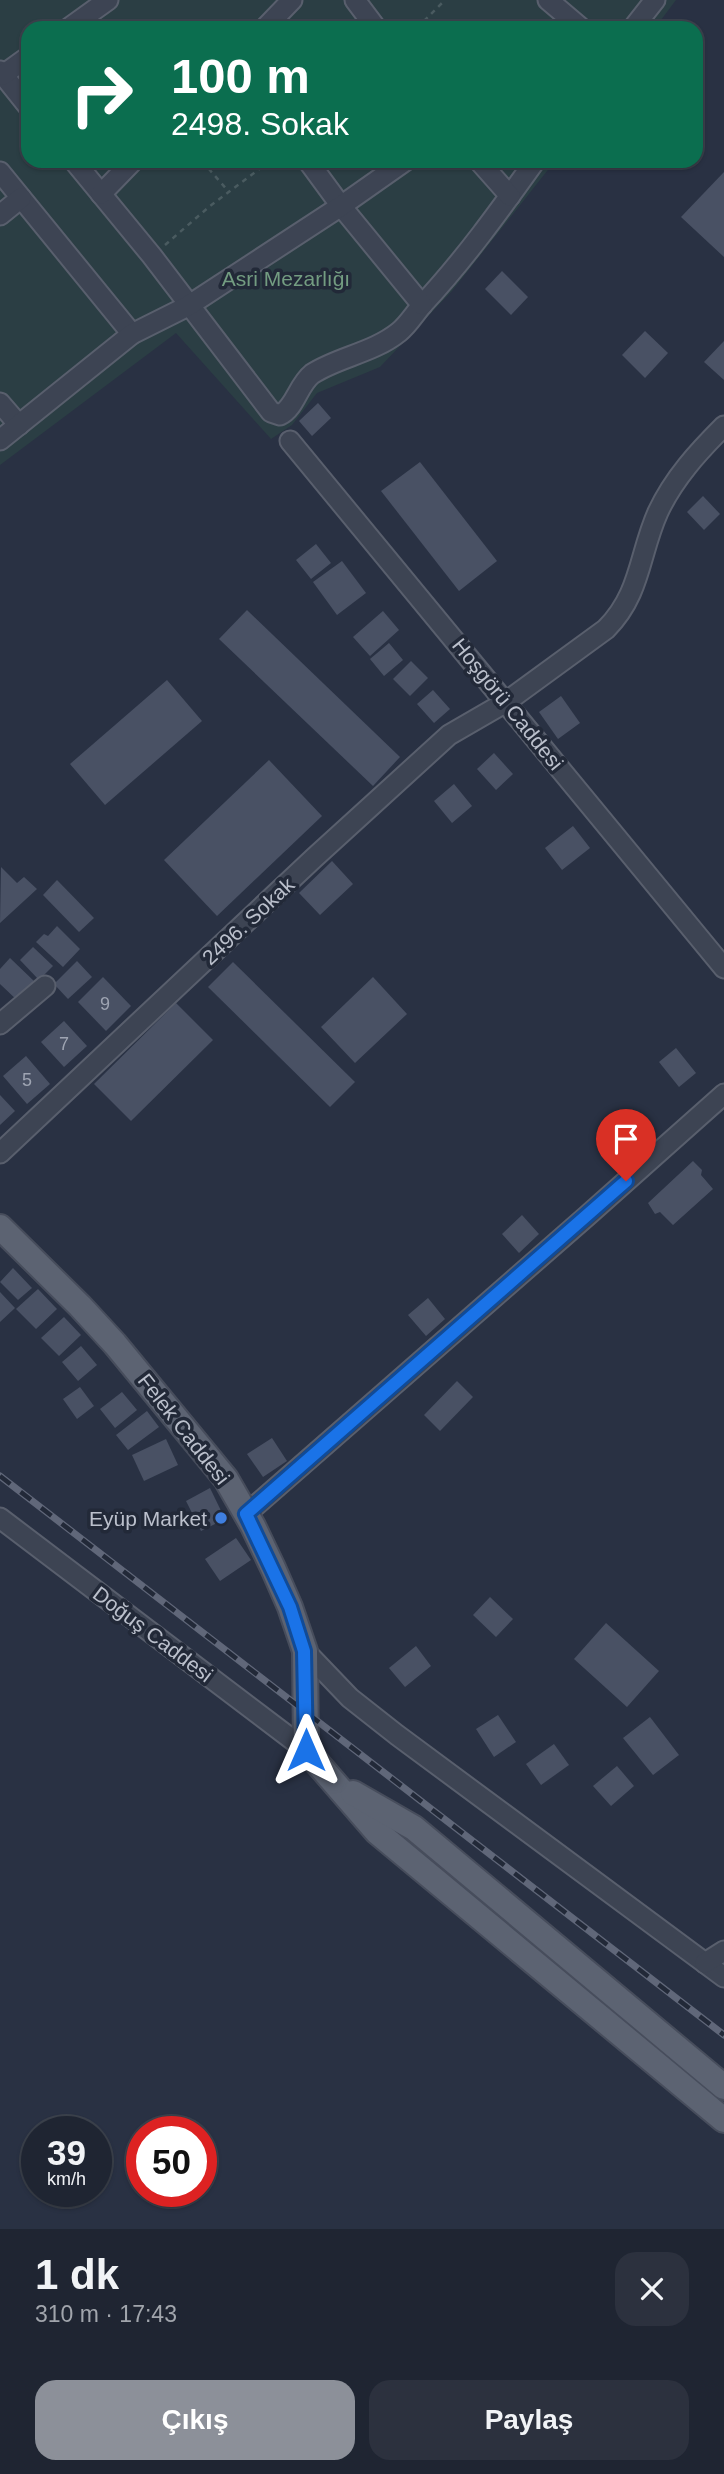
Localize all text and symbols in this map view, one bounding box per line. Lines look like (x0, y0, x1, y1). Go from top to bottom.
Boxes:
icon: right (56, 49, 147, 140)
text: 100 m (171, 49, 310, 103)
text: 2498. Sokak (171, 106, 349, 142)
park label: Asri Mezarlığı (222, 267, 350, 290)
street label: Hoşgörü Caddesi (448, 634, 568, 774)
street label: 2496. Sokak (197, 872, 299, 969)
house number: 9 (100, 994, 110, 1014)
house number: 7 (59, 1034, 69, 1054)
house number: 5 (22, 1070, 32, 1090)
pin (596, 1109, 656, 1181)
icon: arrive (607, 1120, 645, 1158)
street label: Felek Caddesi (134, 1369, 234, 1489)
place label: Eyüp Market (89, 1507, 207, 1530)
marker: Eyüp Market (213, 1510, 229, 1526)
street label: Doğuş Caddesi (89, 1582, 217, 1686)
position arrow (269, 1713, 343, 1787)
speed limit sign: 50 (126, 2116, 217, 2207)
text: 39 (47, 2133, 86, 2172)
text: km/h (47, 2169, 86, 2189)
text: 1 dk (35, 2251, 119, 2298)
button: close (615, 2252, 689, 2326)
text: 310 m · 17:43 (35, 2301, 177, 2327)
button: Çıkış (35, 2380, 355, 2460)
button: Paylaş (369, 2380, 689, 2460)

